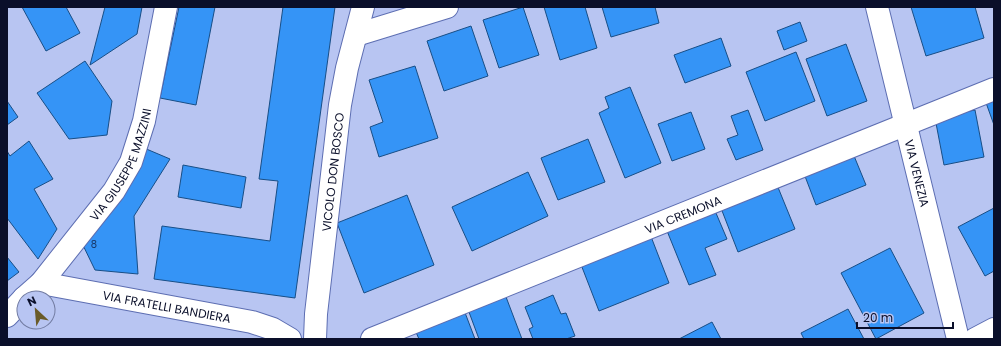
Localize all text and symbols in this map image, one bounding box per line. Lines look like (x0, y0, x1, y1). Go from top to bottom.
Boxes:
street label: VIA GIUSEPPE MAZZINI (85, 107, 155, 224)
street label: VICOLO DON BOSCO (317, 111, 348, 232)
street label: VIA VENEZIA (901, 138, 934, 209)
street label: VIA CREMONA (642, 191, 724, 237)
house number: 8 (91, 237, 97, 252)
street label: VIA FRATELLI BANDIERA (101, 286, 232, 326)
north arrow (16, 290, 56, 330)
text: N (24, 292, 39, 310)
scale bar (857, 304, 953, 330)
text: 20 m (863, 309, 893, 326)

